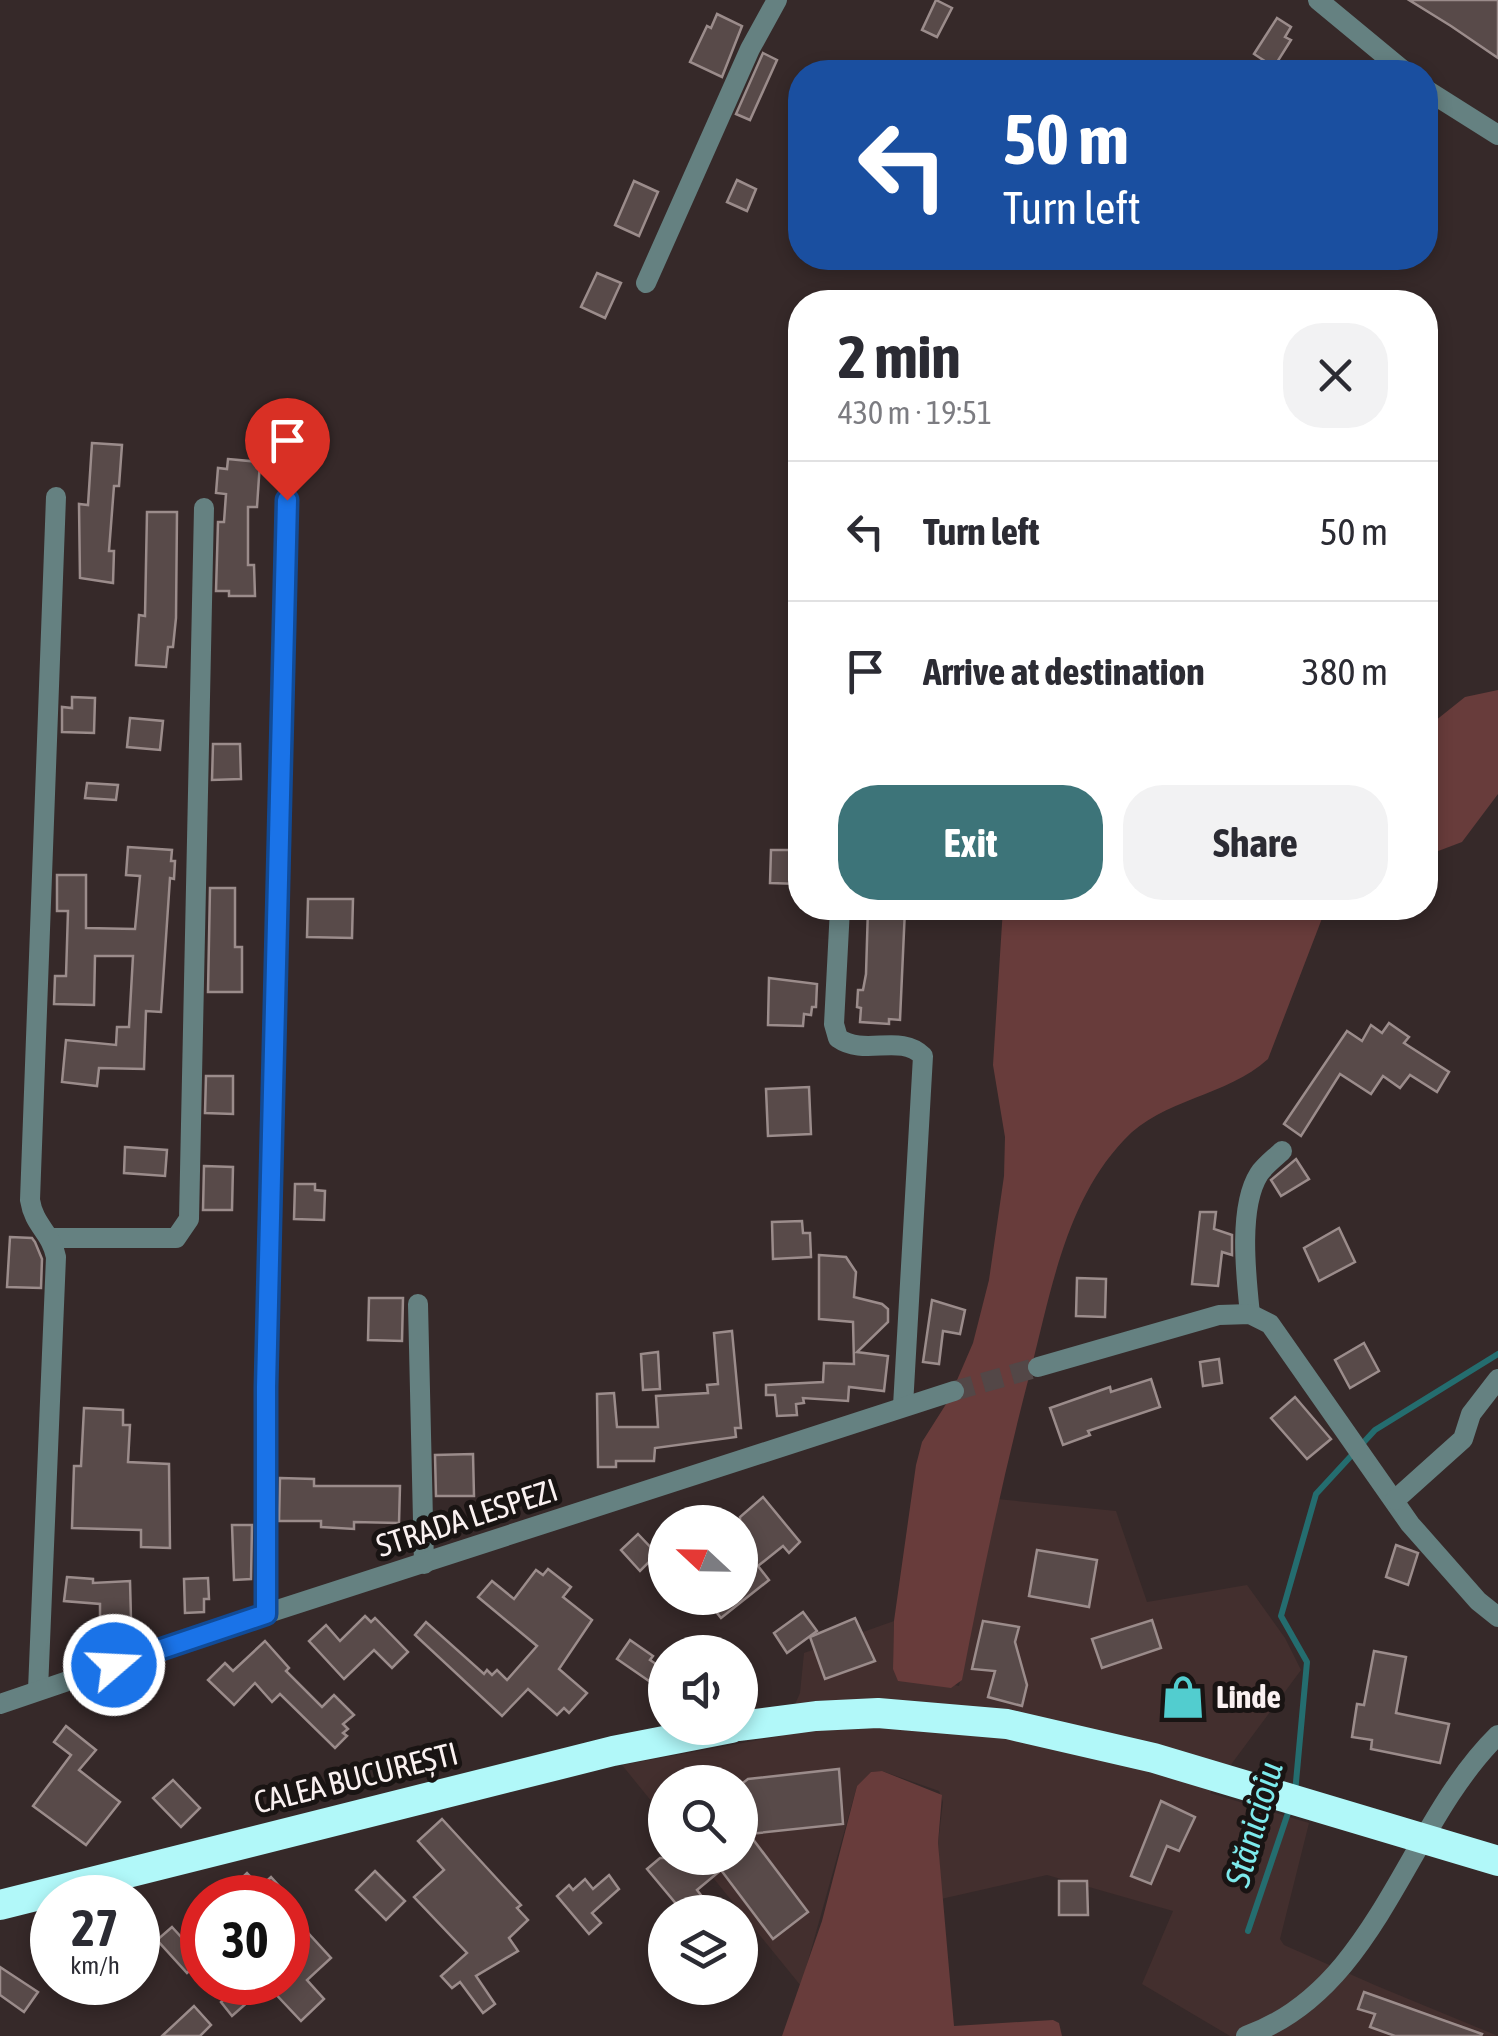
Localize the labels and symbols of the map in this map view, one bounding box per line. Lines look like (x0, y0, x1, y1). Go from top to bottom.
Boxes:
pin (245, 398, 330, 501)
street label: STRADA LESPEZI (371, 1471, 562, 1564)
north arrow (648, 1505, 758, 1615)
position arrow (62, 1613, 166, 1717)
shop icon: Linde (1159, 1673, 1207, 1721)
place label: Linde (1216, 1678, 1281, 1715)
street label: CALEA BUCUREȘTI (250, 1734, 462, 1821)
water label: Stănicioiu (1216, 1757, 1290, 1892)
speed limit sign: 30 (180, 1875, 310, 2005)

